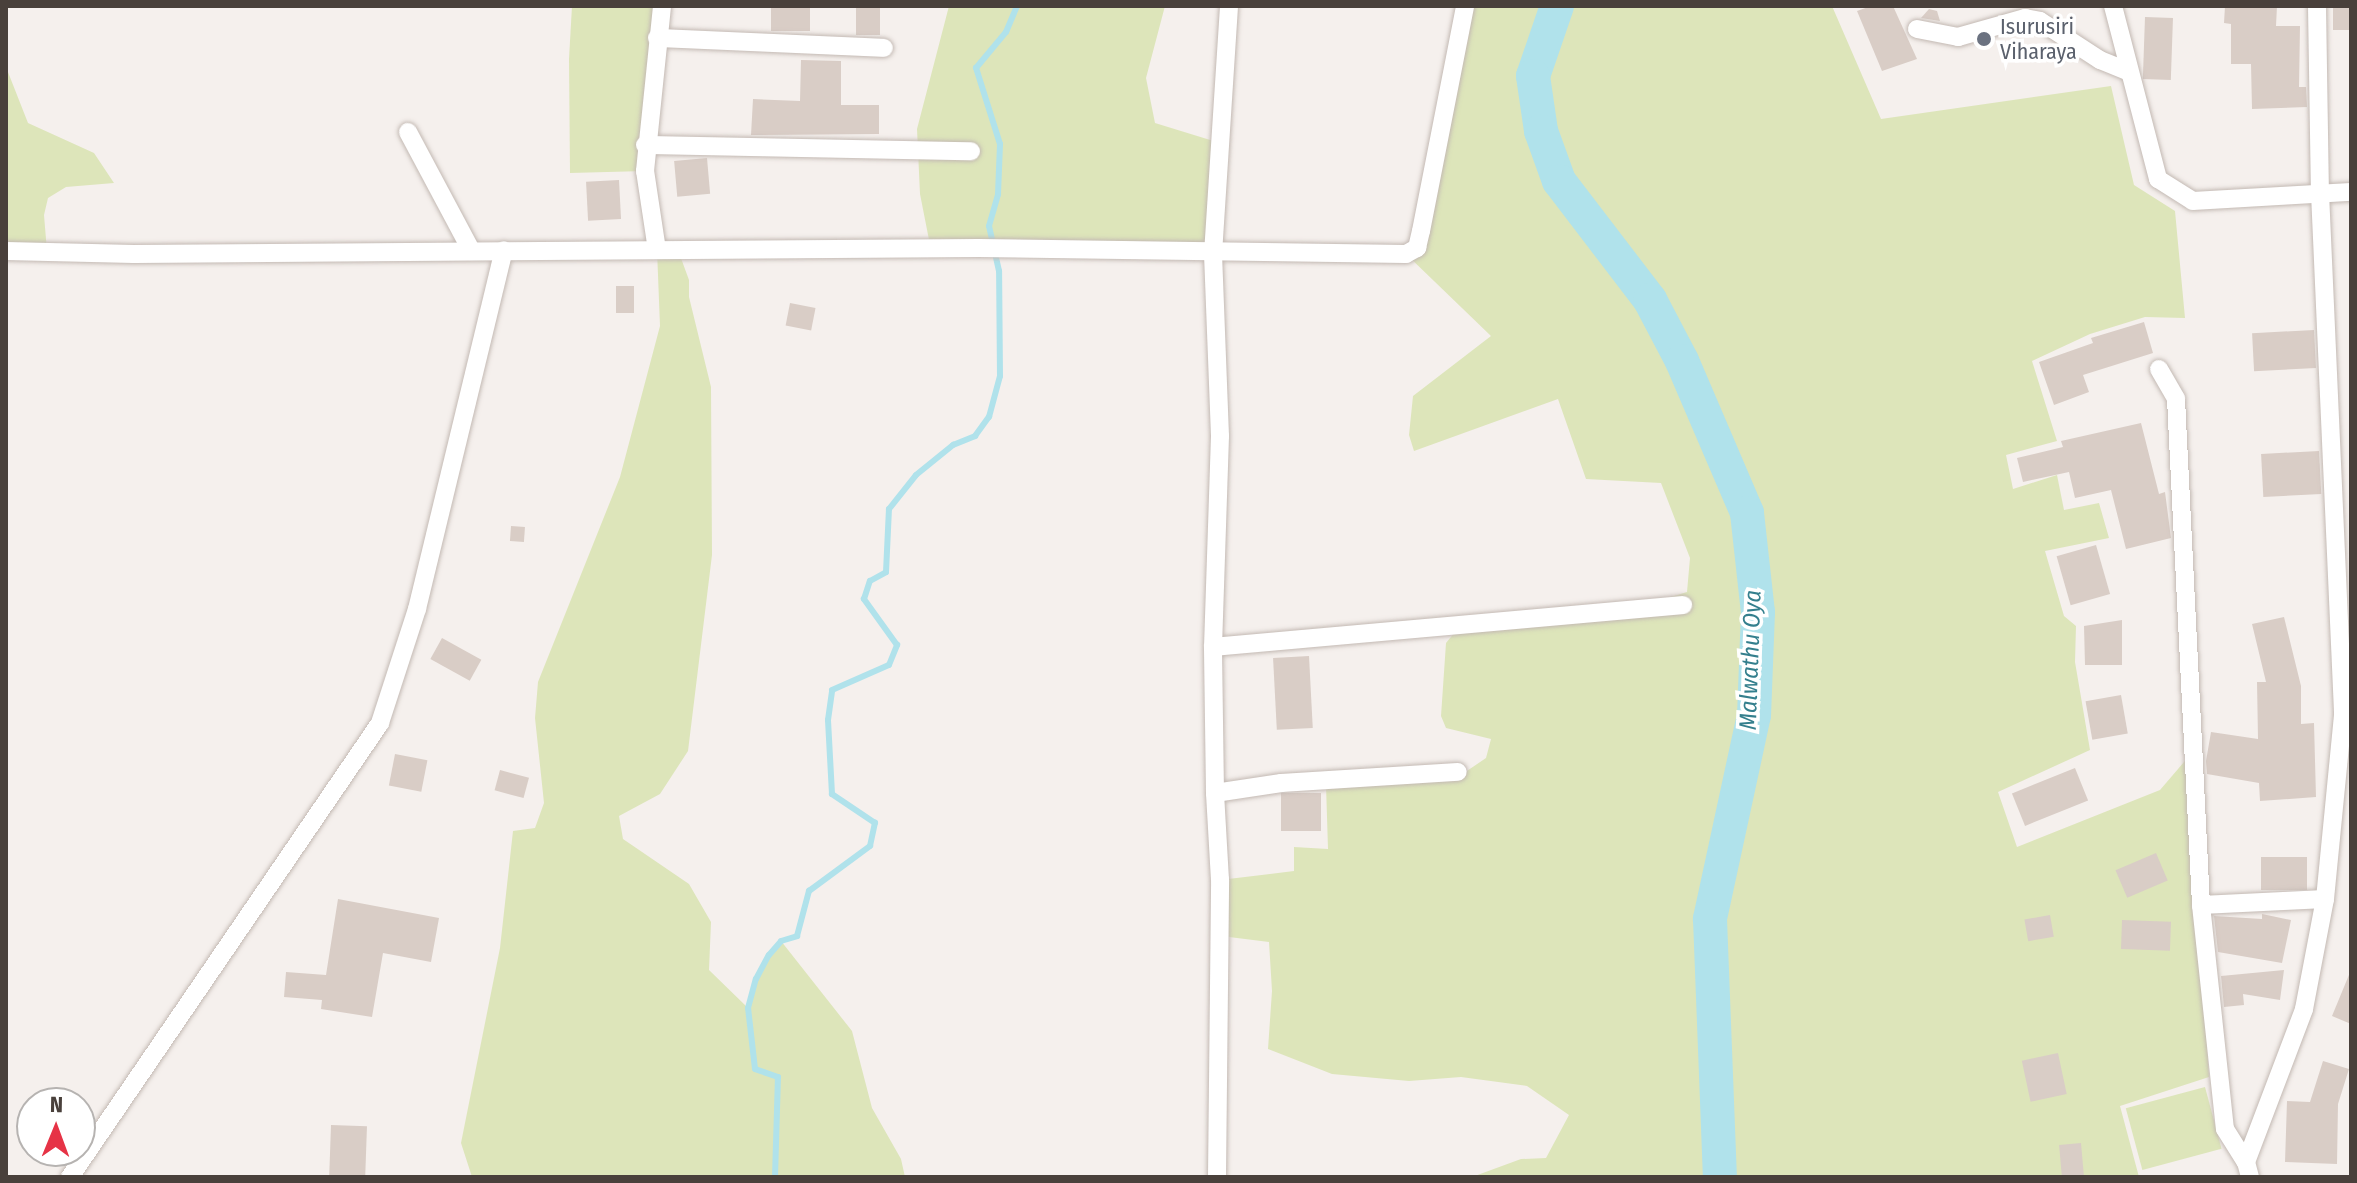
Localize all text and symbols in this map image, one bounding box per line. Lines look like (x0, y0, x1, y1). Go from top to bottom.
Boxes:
place label: Isurusiri Viharaya (2000, 13, 2077, 64)
marker: Isurusiri Viharaya (1975, 30, 1993, 48)
water label: Malwathu Oya (1734, 590, 1768, 730)
north arrow (16, 1087, 96, 1167)
text: N (50, 1091, 63, 1118)

